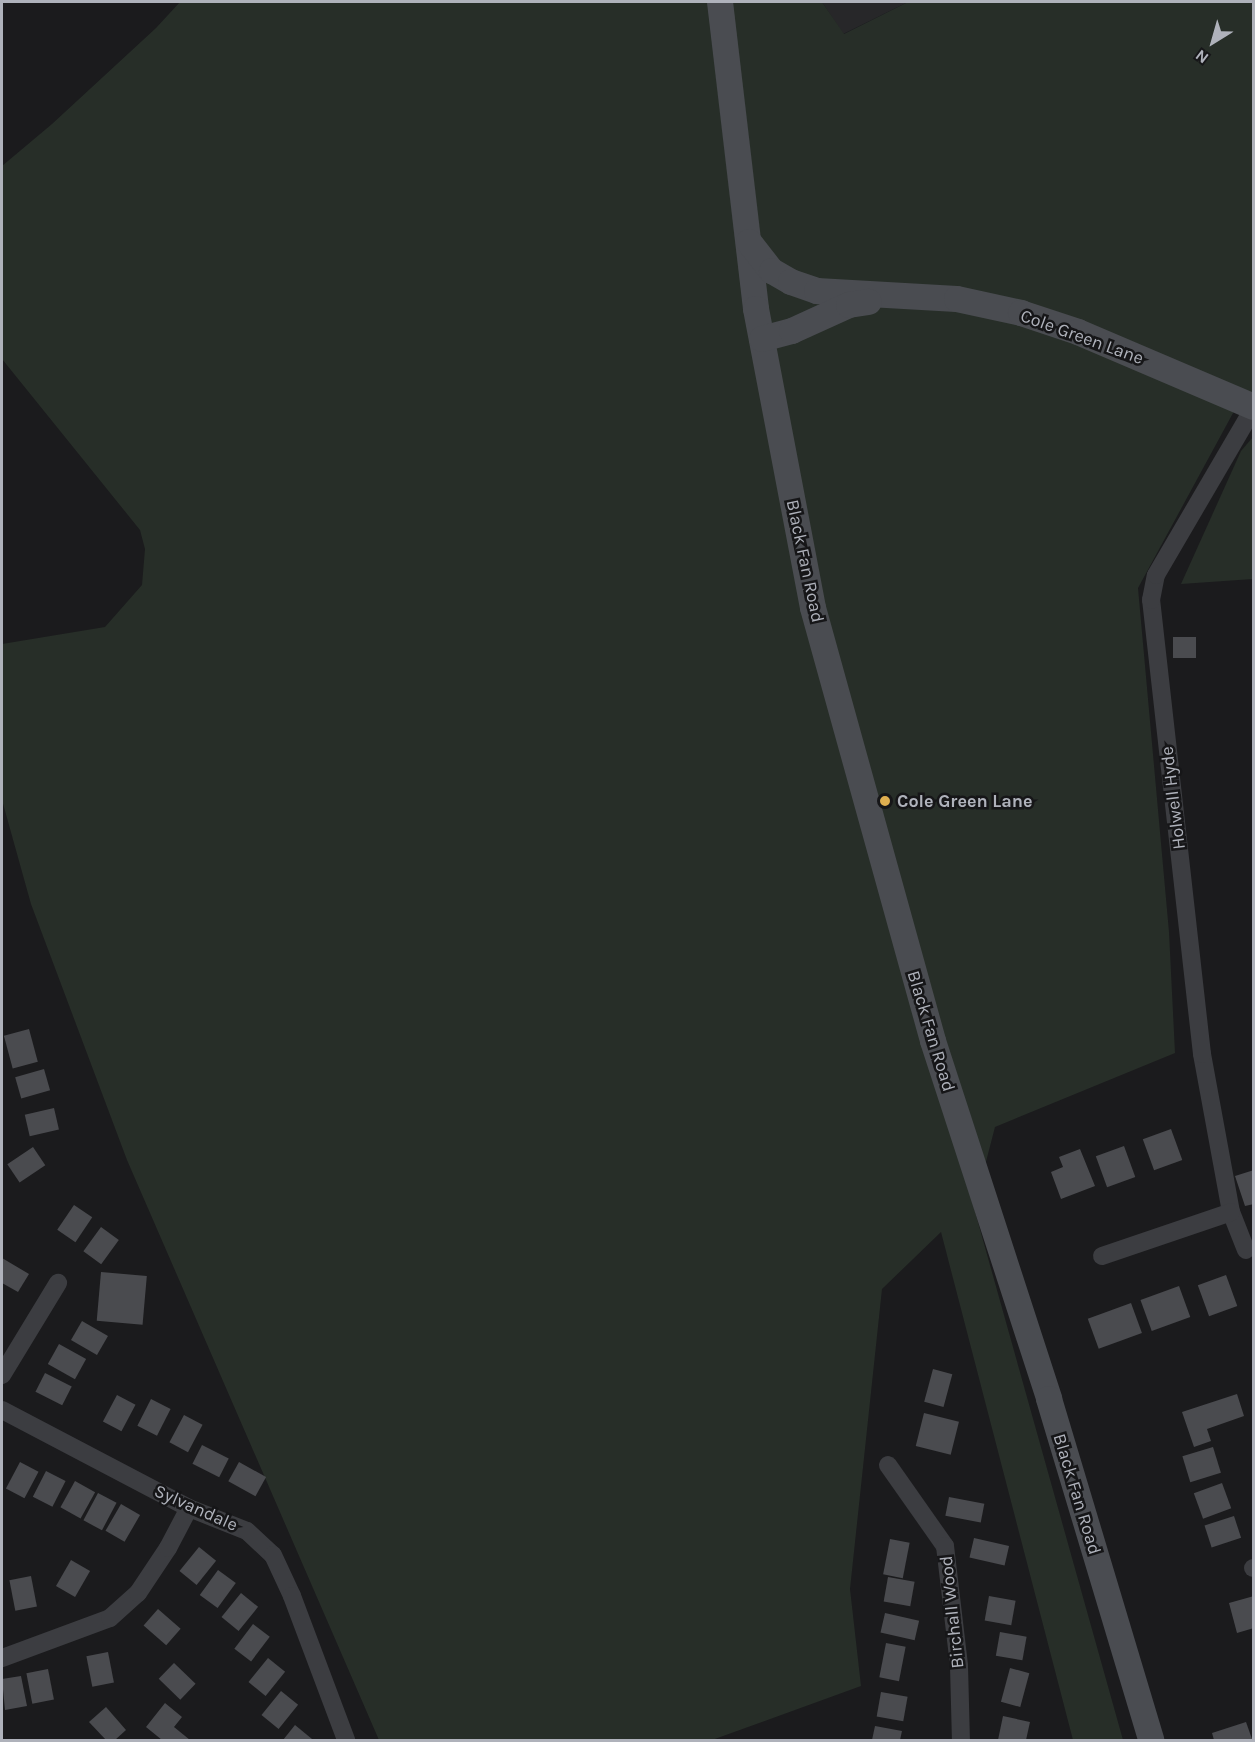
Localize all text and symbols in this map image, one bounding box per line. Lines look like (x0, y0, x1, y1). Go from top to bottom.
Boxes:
north arrow (1183, 12, 1243, 72)
text: N (1192, 46, 1212, 68)
street label: Cole Green Lane (1017, 305, 1147, 369)
street label: Black Fan Road (781, 497, 829, 625)
street label: Holwell Hyde (1156, 745, 1190, 851)
place label: Cole Green Lane (897, 790, 1032, 812)
marker: Cole Green Lane (878, 794, 892, 808)
street label: Black Fan Road (902, 968, 960, 1094)
street label: Black Fan Road (1048, 1431, 1106, 1557)
street label: Sylvandale (151, 1480, 241, 1536)
street label: Birchall Wood (935, 1555, 969, 1669)

